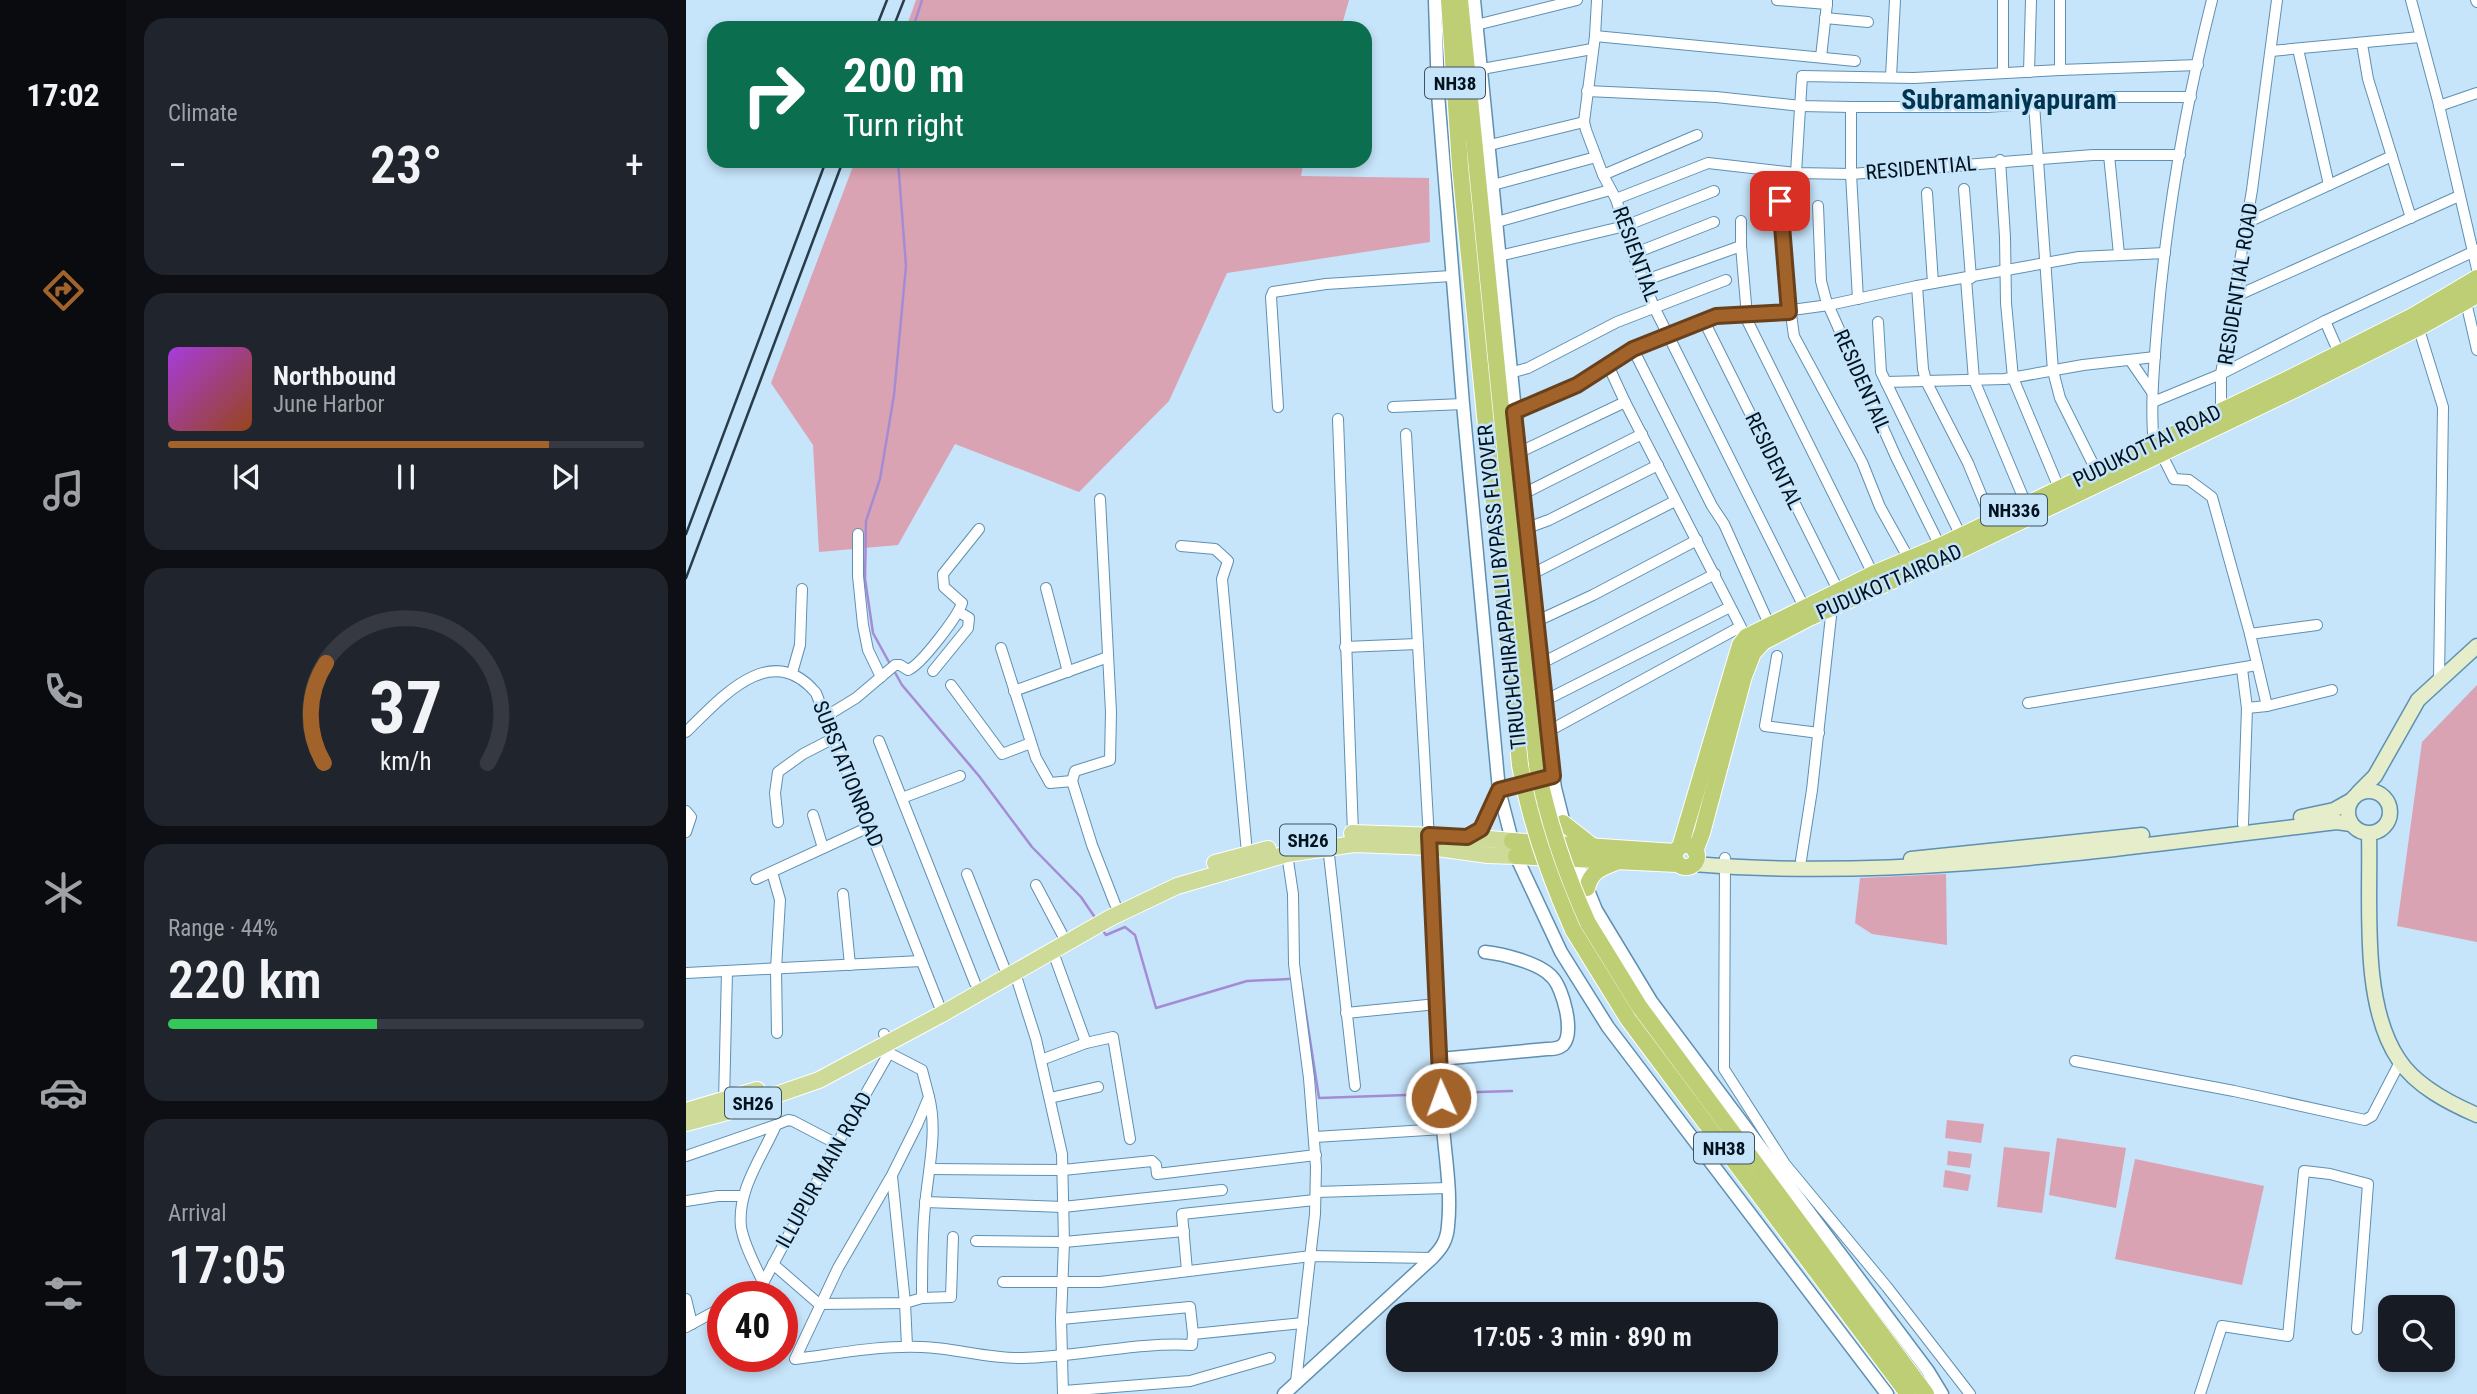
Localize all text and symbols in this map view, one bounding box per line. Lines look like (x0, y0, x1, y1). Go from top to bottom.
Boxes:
text: 200 m (843, 47, 965, 104)
icon: right (728, 49, 819, 140)
road number: NH38 (1425, 68, 1485, 99)
text: 17:02 (26, 76, 100, 114)
district label: Subramaniyapuram (1901, 83, 2117, 116)
text: Climate (168, 100, 238, 127)
text: Turn right (843, 106, 964, 144)
text: 23° (370, 135, 442, 196)
text: − (168, 143, 187, 187)
text: + (625, 143, 644, 187)
street label: RESIDENTIAL (1865, 151, 1978, 185)
pin (1750, 171, 1810, 231)
icon: arrive (1761, 182, 1799, 220)
street label: RESIDENTIAL ROAD (2213, 201, 2263, 367)
street label: RESIENTIAL (1608, 203, 1664, 305)
icon: directions (39, 266, 88, 315)
street label: RESIDENTAIL (1829, 326, 1895, 436)
text: Northbound (273, 361, 396, 391)
text: June Harbor (273, 391, 385, 418)
street label: PUDUKOTTAI ROAD (2069, 400, 2225, 492)
street label: RESIDENTAL (1740, 409, 1808, 513)
street label: TIRUCHCHIRAPPALLI BYPASS FLYOVER (1473, 423, 1531, 751)
icon: previous (228, 458, 266, 496)
icon: pause (387, 458, 425, 496)
icon: next (546, 458, 584, 496)
icon: music (39, 466, 88, 515)
road number: NH336 (1981, 495, 2047, 526)
street label: PUDUKOTTAIROAD (1812, 539, 1966, 625)
text: 37 (369, 665, 443, 751)
icon: phone (39, 667, 88, 716)
street label: SUBSTATIONROAD (808, 697, 888, 851)
text: km/h (380, 747, 432, 776)
road number: SH26 (1280, 824, 1336, 856)
icon: climate (39, 868, 88, 917)
text: Range · 44% (168, 915, 278, 942)
text: 220 km (168, 950, 322, 1011)
position arrow (1404, 1061, 1478, 1135)
icon: car (39, 1068, 88, 1117)
road number: SH26 (725, 1088, 781, 1119)
street label: ILLUPUR MAIN ROAD (771, 1088, 877, 1252)
road number: NH38 (1694, 1132, 1754, 1164)
text: Arrival (168, 1200, 227, 1227)
text: 17:05 (168, 1235, 286, 1296)
icon: filters (39, 1269, 88, 1318)
speed limit sign: 40 (707, 1281, 798, 1372)
map controls (2378, 1295, 2455, 1372)
button: search (2378, 1295, 2455, 1372)
text: 17:05 · 3 min · 890 m (1472, 1322, 1692, 1352)

